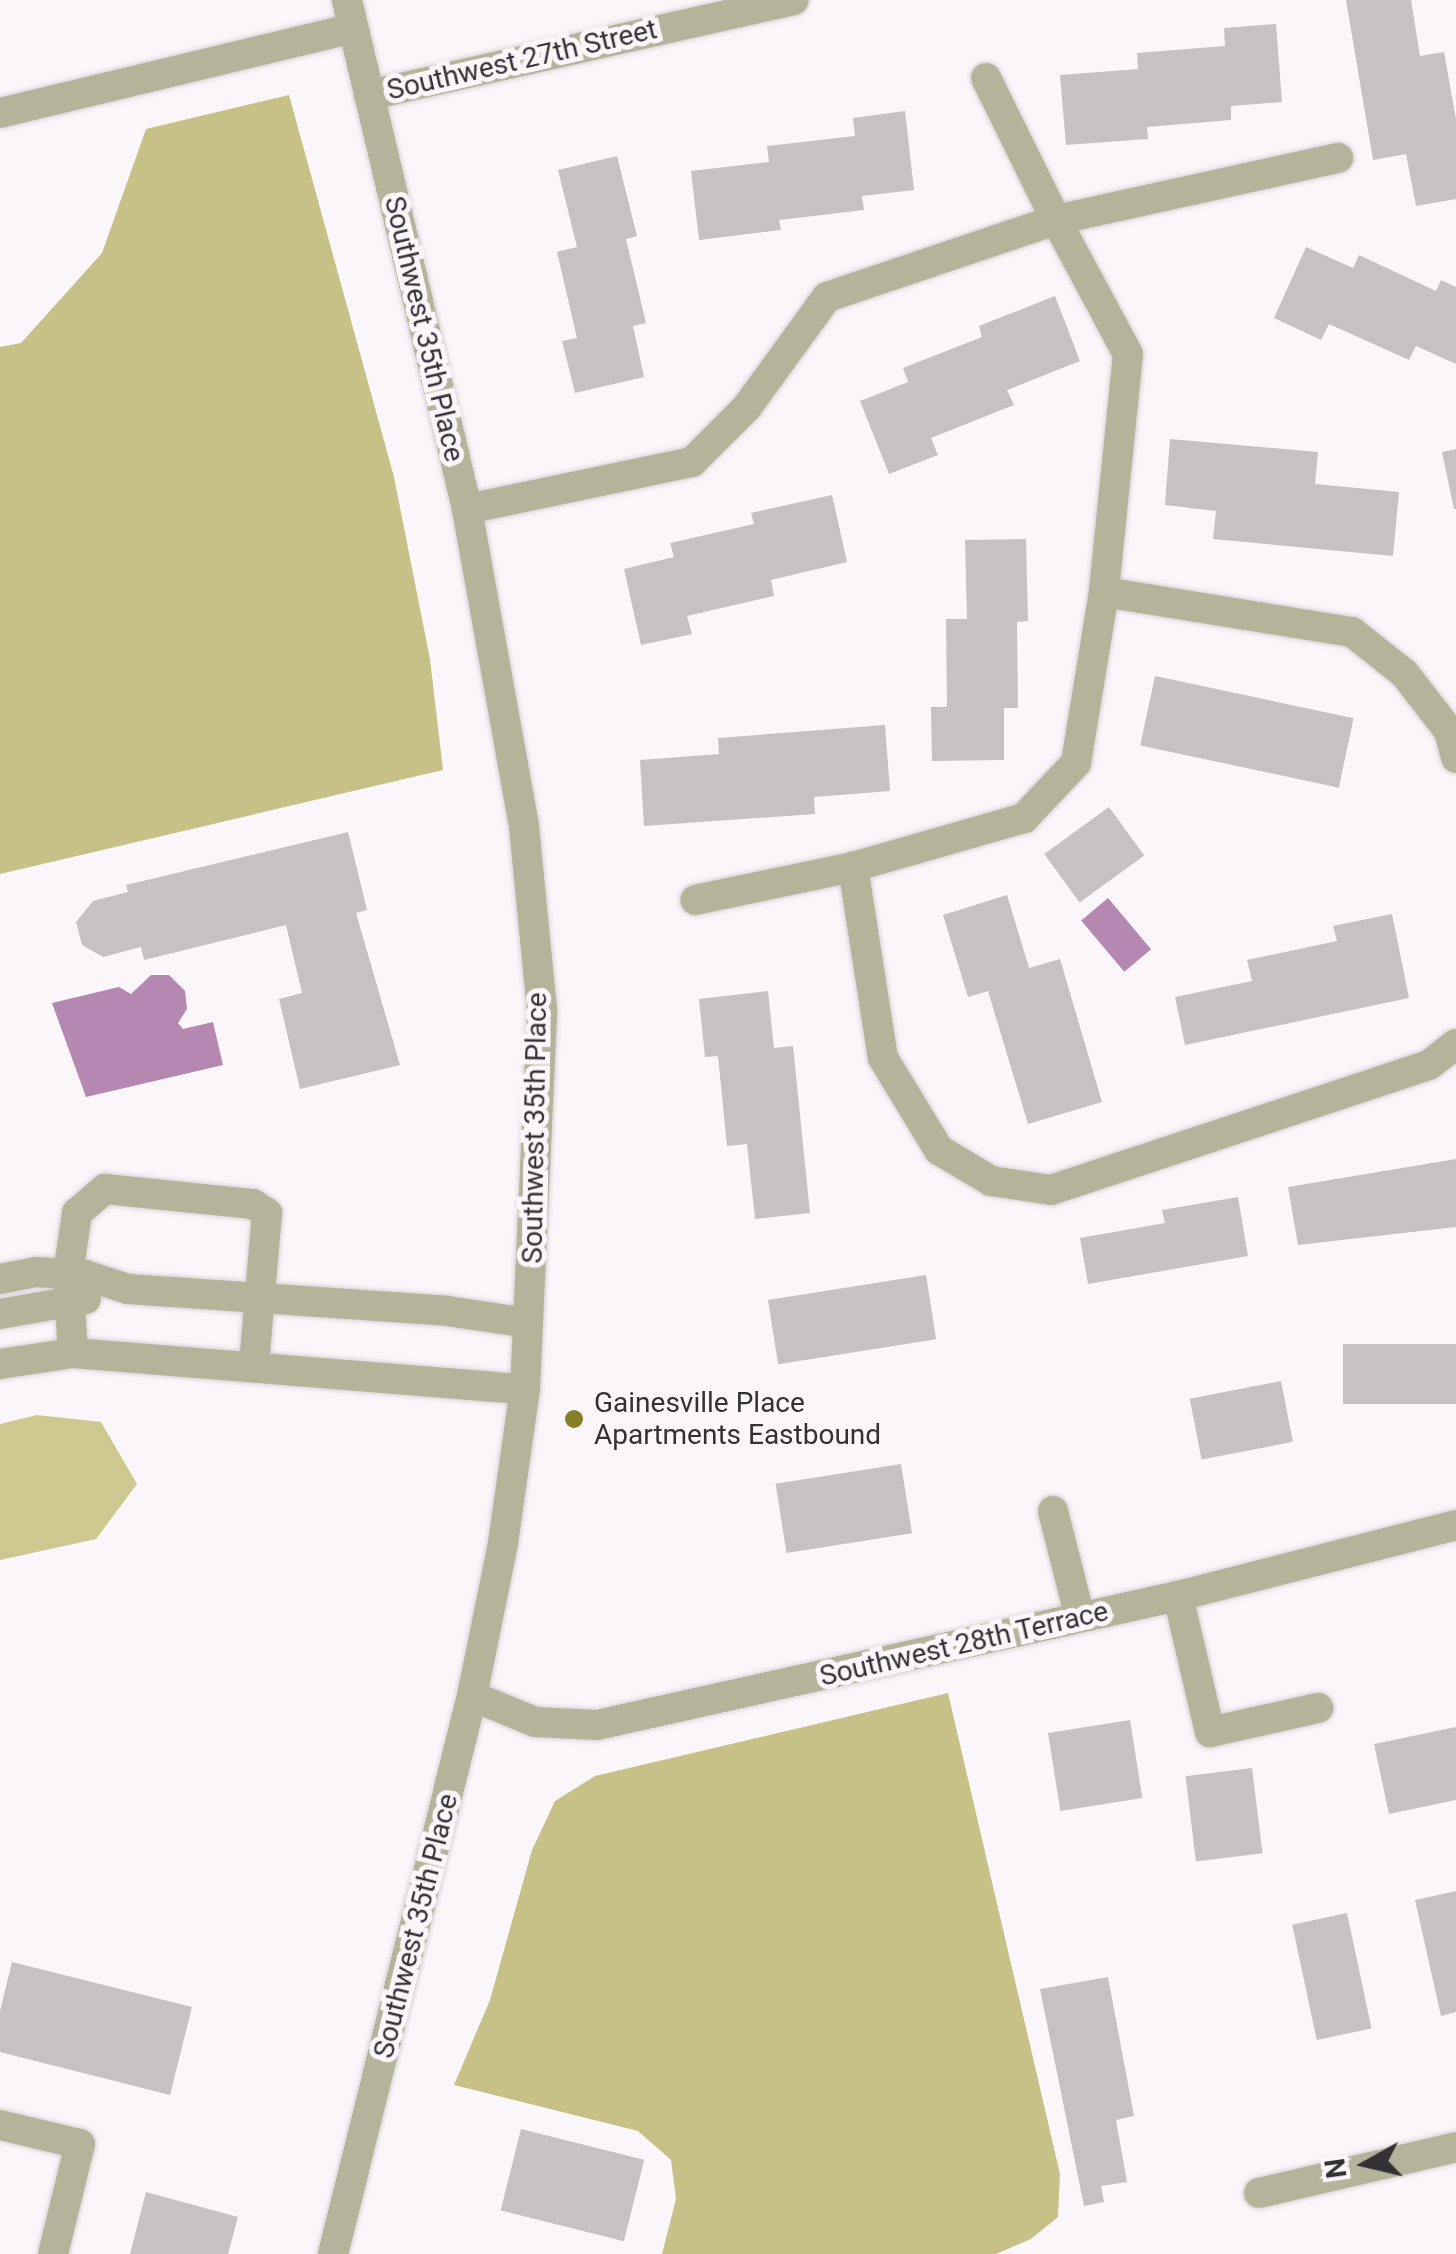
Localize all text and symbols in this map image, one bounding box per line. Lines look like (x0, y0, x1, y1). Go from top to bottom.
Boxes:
street label: Southwest 27th Street (384, 13, 660, 107)
street label: Southwest 35th Place (377, 193, 471, 465)
street label: Southwest 35th Place (516, 992, 554, 1264)
place label: Gainesville Place Apartments Eastbound (594, 1386, 881, 1452)
marker: Gainesville Place Apartments Eastbound (563, 1408, 585, 1430)
street label: Southwest 28th Terrace (816, 1594, 1112, 1694)
street label: Southwest 35th Place (367, 1790, 465, 2062)
north arrow (1316, 2114, 1416, 2214)
text: N (1318, 2156, 1354, 2180)

